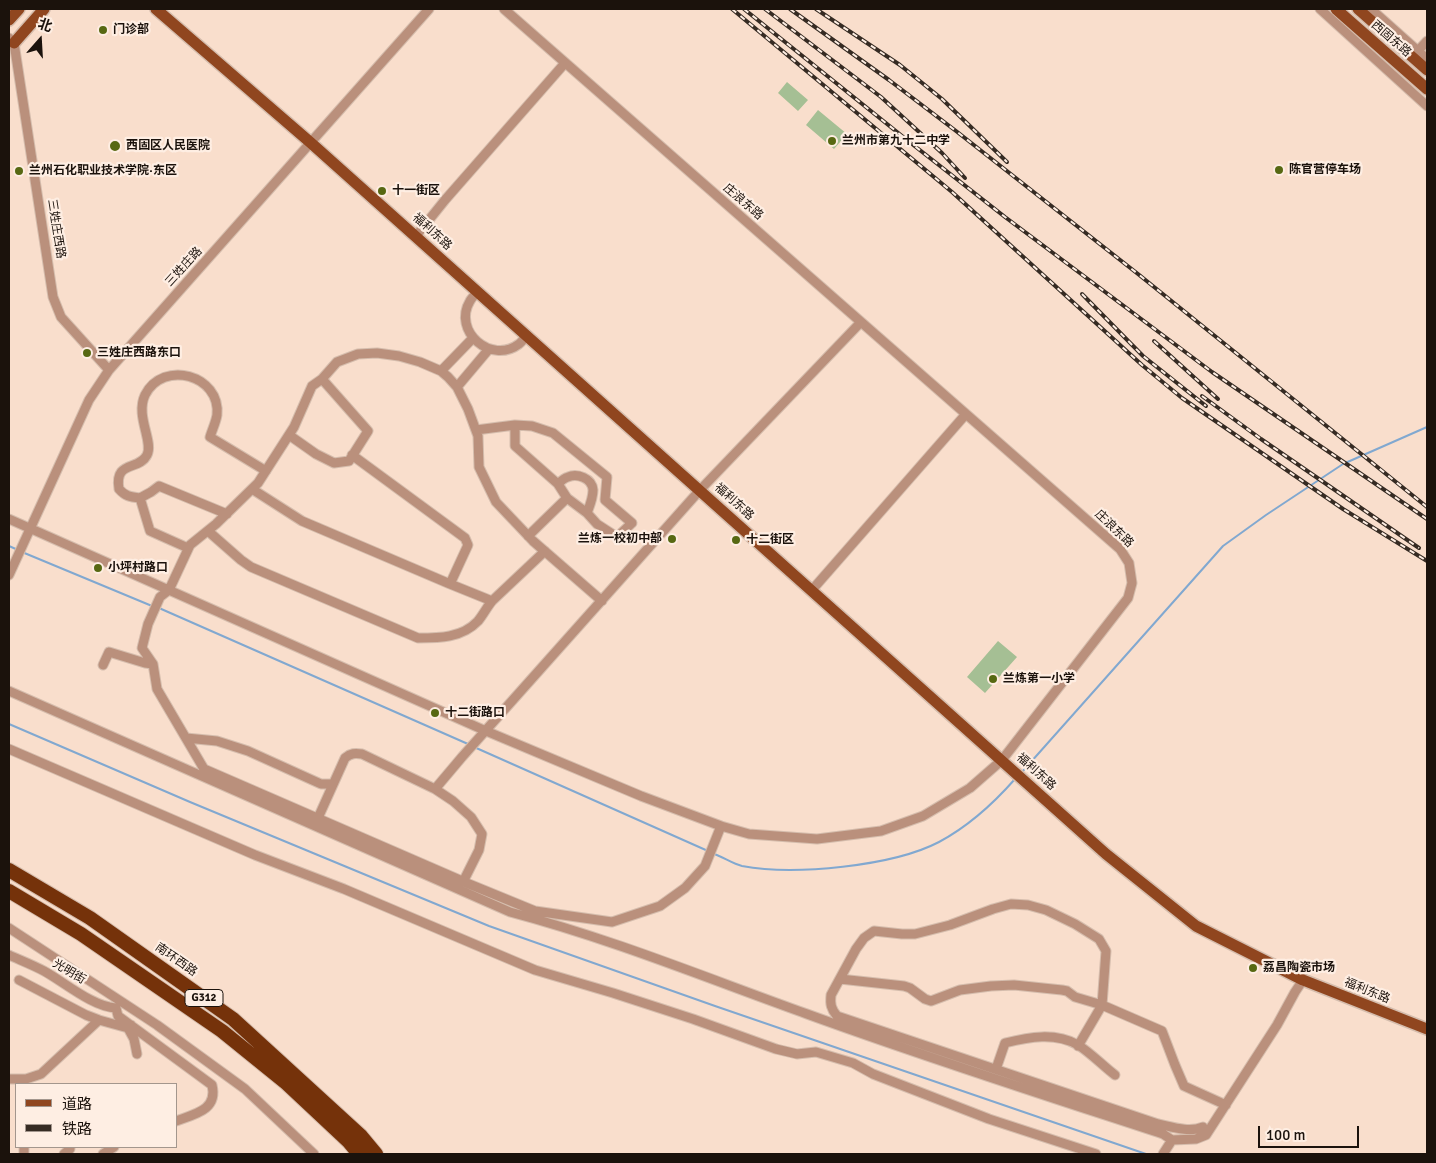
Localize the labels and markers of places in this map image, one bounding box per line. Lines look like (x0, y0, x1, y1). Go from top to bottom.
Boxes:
place label: 门诊部 (113, 23, 149, 37)
marker: 门诊部 (97, 24, 109, 36)
place label: 兰州市第九十二中学 (842, 134, 950, 148)
marker: 兰州市第九十二中学 (826, 135, 838, 147)
marker: 西固区人民医院 (108, 139, 122, 153)
place label: 西固区人民医院 (126, 139, 210, 153)
place label: 陈官营停车场 (1289, 163, 1361, 177)
place label: 兰州石化职业技术学院·东区 (29, 164, 177, 178)
marker: 陈官营停车场 (1273, 164, 1285, 176)
marker: 兰州石化职业技术学院·东区 (13, 165, 25, 177)
place label: 十一街区 (392, 184, 440, 198)
marker: 十一街区 (376, 185, 388, 197)
place label: 三姓庄西路东口 (97, 346, 181, 360)
marker: 三姓庄西路东口 (81, 347, 93, 359)
place label: 兰炼一校初中部 (578, 532, 662, 546)
marker: 兰炼一校初中部 (666, 533, 678, 545)
place label: 十二街区 (746, 533, 794, 547)
marker: 十二街区 (730, 534, 742, 546)
place label: 小坪村路口 (108, 561, 168, 575)
marker: 小坪村路口 (92, 562, 104, 574)
place label: 兰炼第一小学 (1003, 672, 1075, 686)
marker: 兰炼第一小学 (987, 673, 999, 685)
place label: 十二街路口 (445, 706, 505, 720)
marker: 十二街路口 (429, 707, 441, 719)
place label: 荔昌陶瓷市场 (1263, 961, 1335, 975)
marker: 荔昌陶瓷市场 (1247, 962, 1259, 974)

